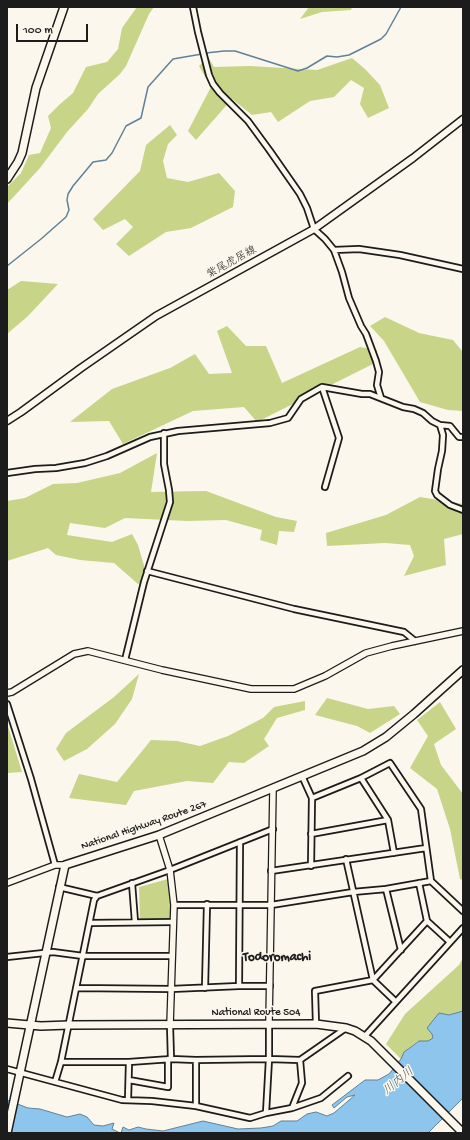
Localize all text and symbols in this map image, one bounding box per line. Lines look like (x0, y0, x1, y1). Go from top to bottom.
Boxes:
scale bar (18, 16, 90, 42)
text: 100 m (23, 24, 53, 38)
street label: 紫尾虎居線 (205, 244, 259, 282)
street label: National Highway Route 267 (80, 798, 208, 854)
district label: Todoromachi (243, 950, 311, 966)
street label: National Route 504 (212, 1006, 300, 1020)
water label: 川内川 (380, 1065, 418, 1099)

